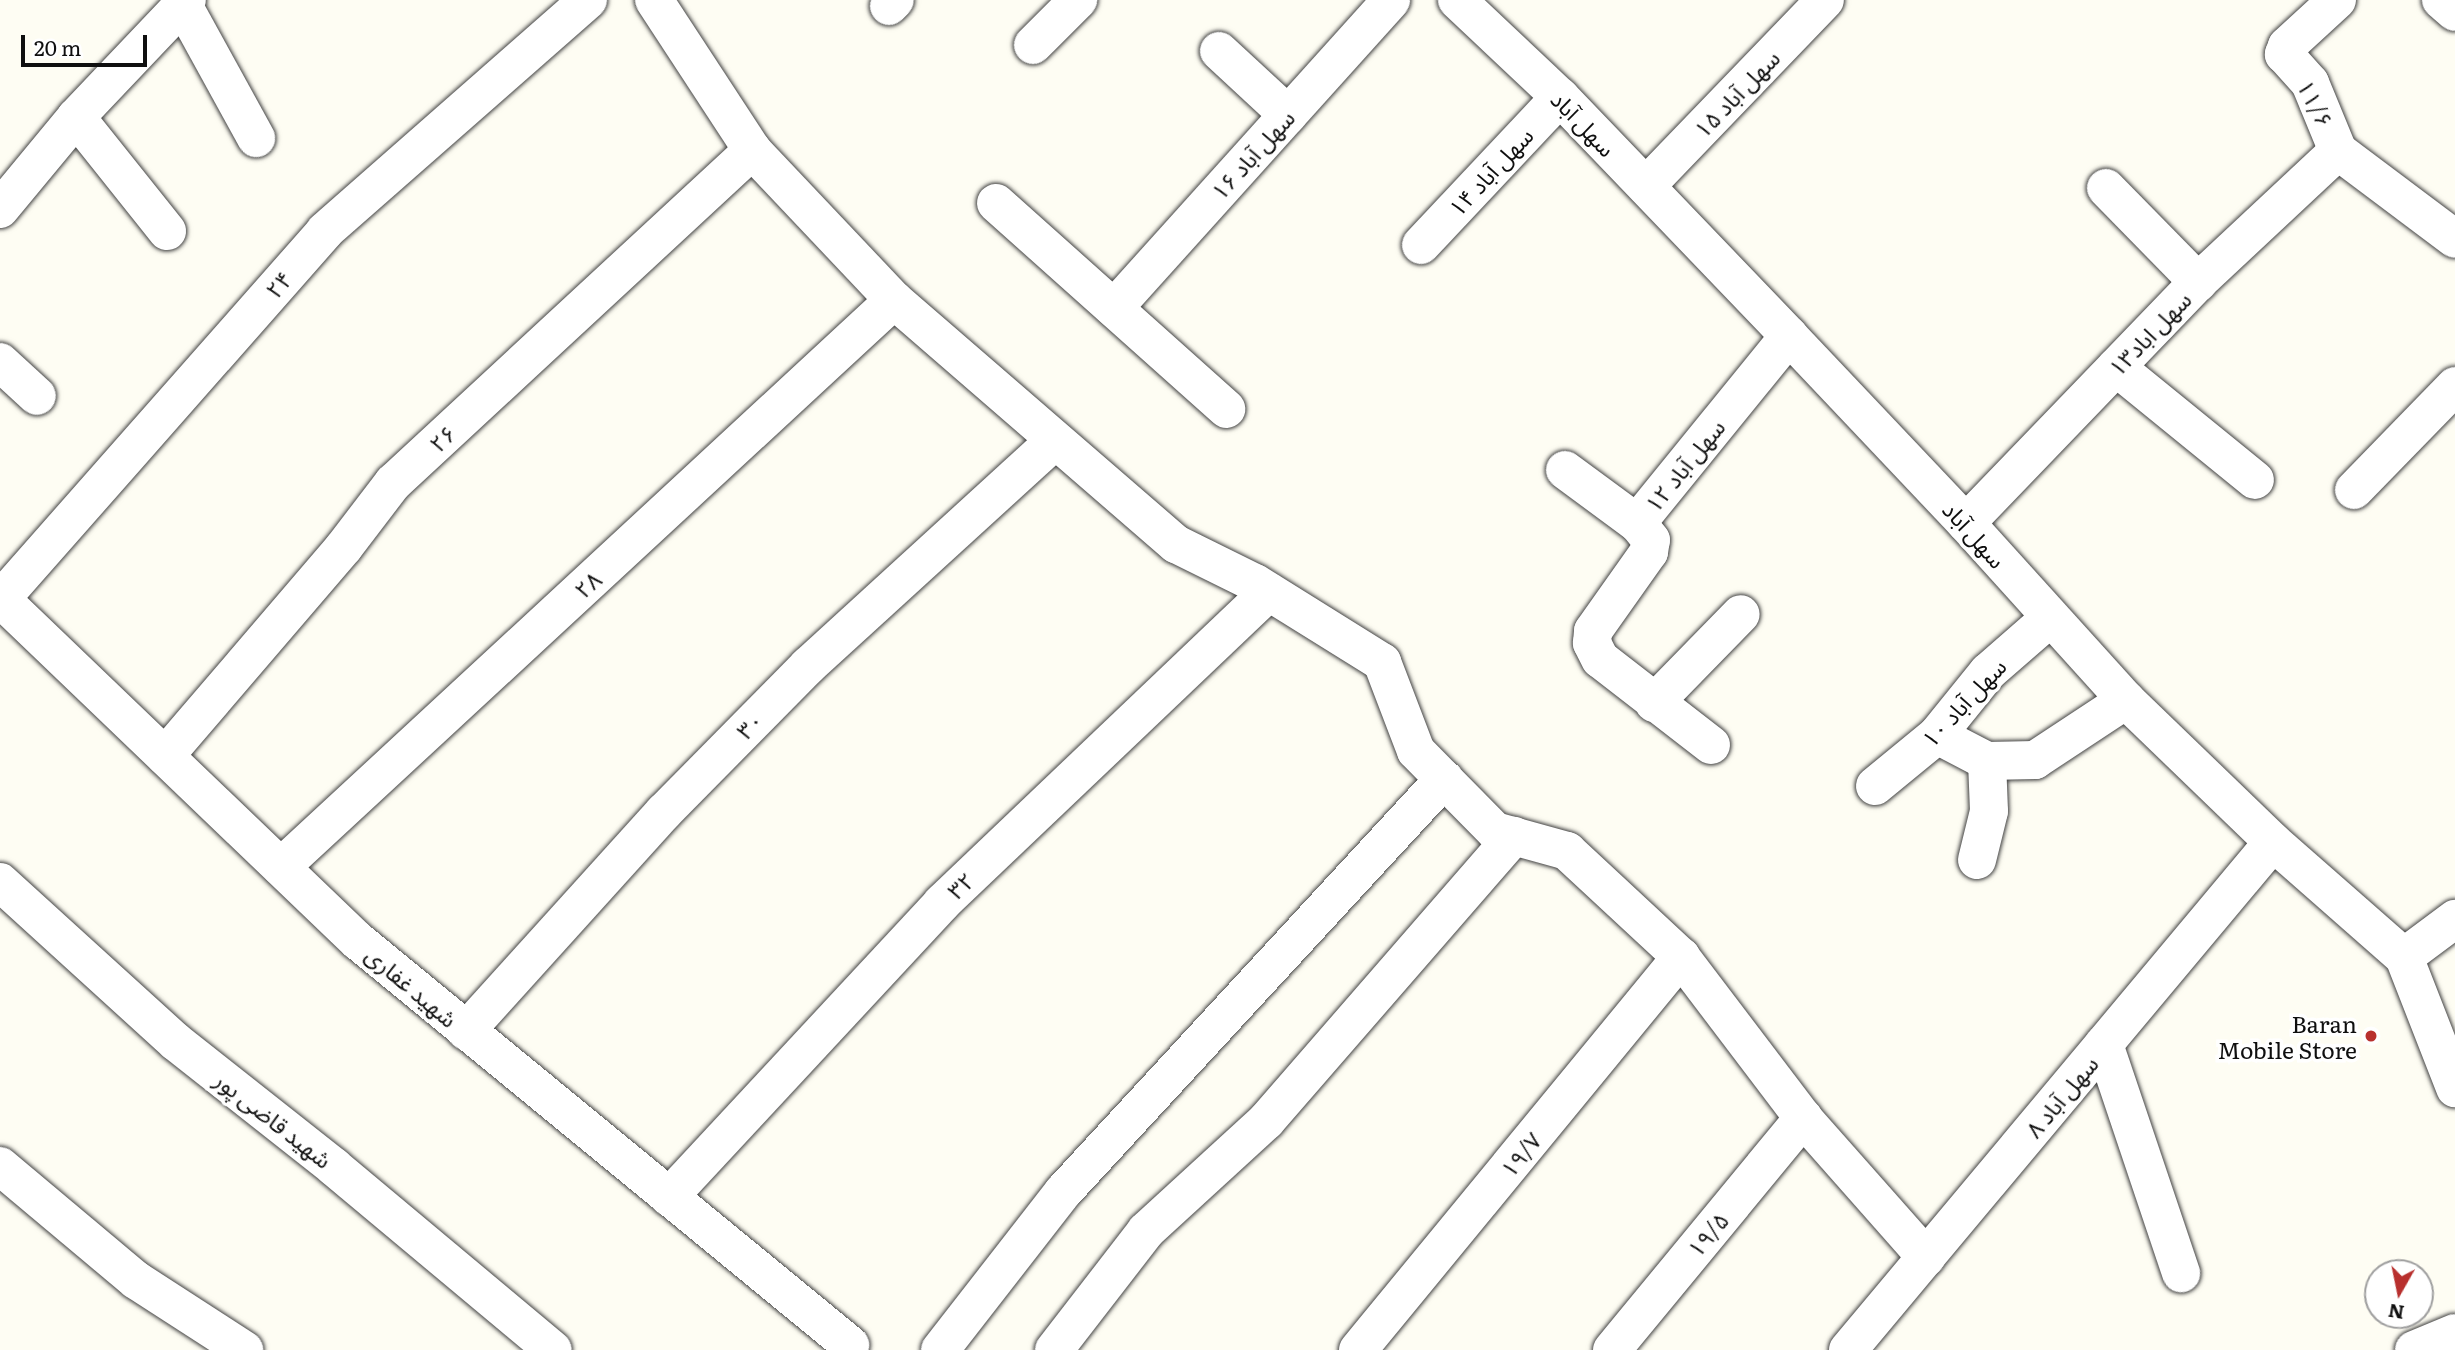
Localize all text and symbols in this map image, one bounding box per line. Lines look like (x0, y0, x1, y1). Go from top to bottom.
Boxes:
scale bar (24, 21, 150, 65)
text: 20 m (34, 31, 81, 62)
street label: سهل آباد ۱۵ (1687, 43, 1785, 143)
street label: ۱۱/۶ (2293, 75, 2339, 131)
street label: سهل آباد (1546, 85, 1622, 161)
street label: سهل آباد ۱۶ (1205, 103, 1299, 205)
street label: سهل آباد ۱۴ (1442, 121, 1538, 221)
street label: ۲۴ (259, 265, 297, 303)
street label: سهل اباد۱۳ (2102, 285, 2196, 381)
street label: سهل آباد ۱۲ (1638, 413, 1730, 517)
street label: ۲۶ (423, 419, 461, 457)
street label: سهل آباد (1938, 495, 2012, 573)
street label: ۲۸ (568, 565, 606, 603)
street label: سهل آباد ۱۰ (1915, 652, 2011, 752)
street label: ۳۰ (730, 706, 768, 744)
street label: ۳۲ (941, 866, 979, 904)
street label: شهید غفاری (361, 940, 463, 1032)
place label: Baran Mobile Store (2217, 1009, 2357, 1063)
marker: Baran Mobile Store (2363, 1028, 2379, 1044)
street label: سهل آباد ۸ (2019, 1050, 2103, 1142)
street label: شهید قاضی پور (210, 1065, 338, 1173)
street label: ۱۹/۷ (1494, 1126, 1546, 1182)
street label: ۱۹/۵ (1681, 1206, 1733, 1262)
north arrow (2364, 1259, 2434, 1329)
text: N (2386, 1298, 2406, 1328)

